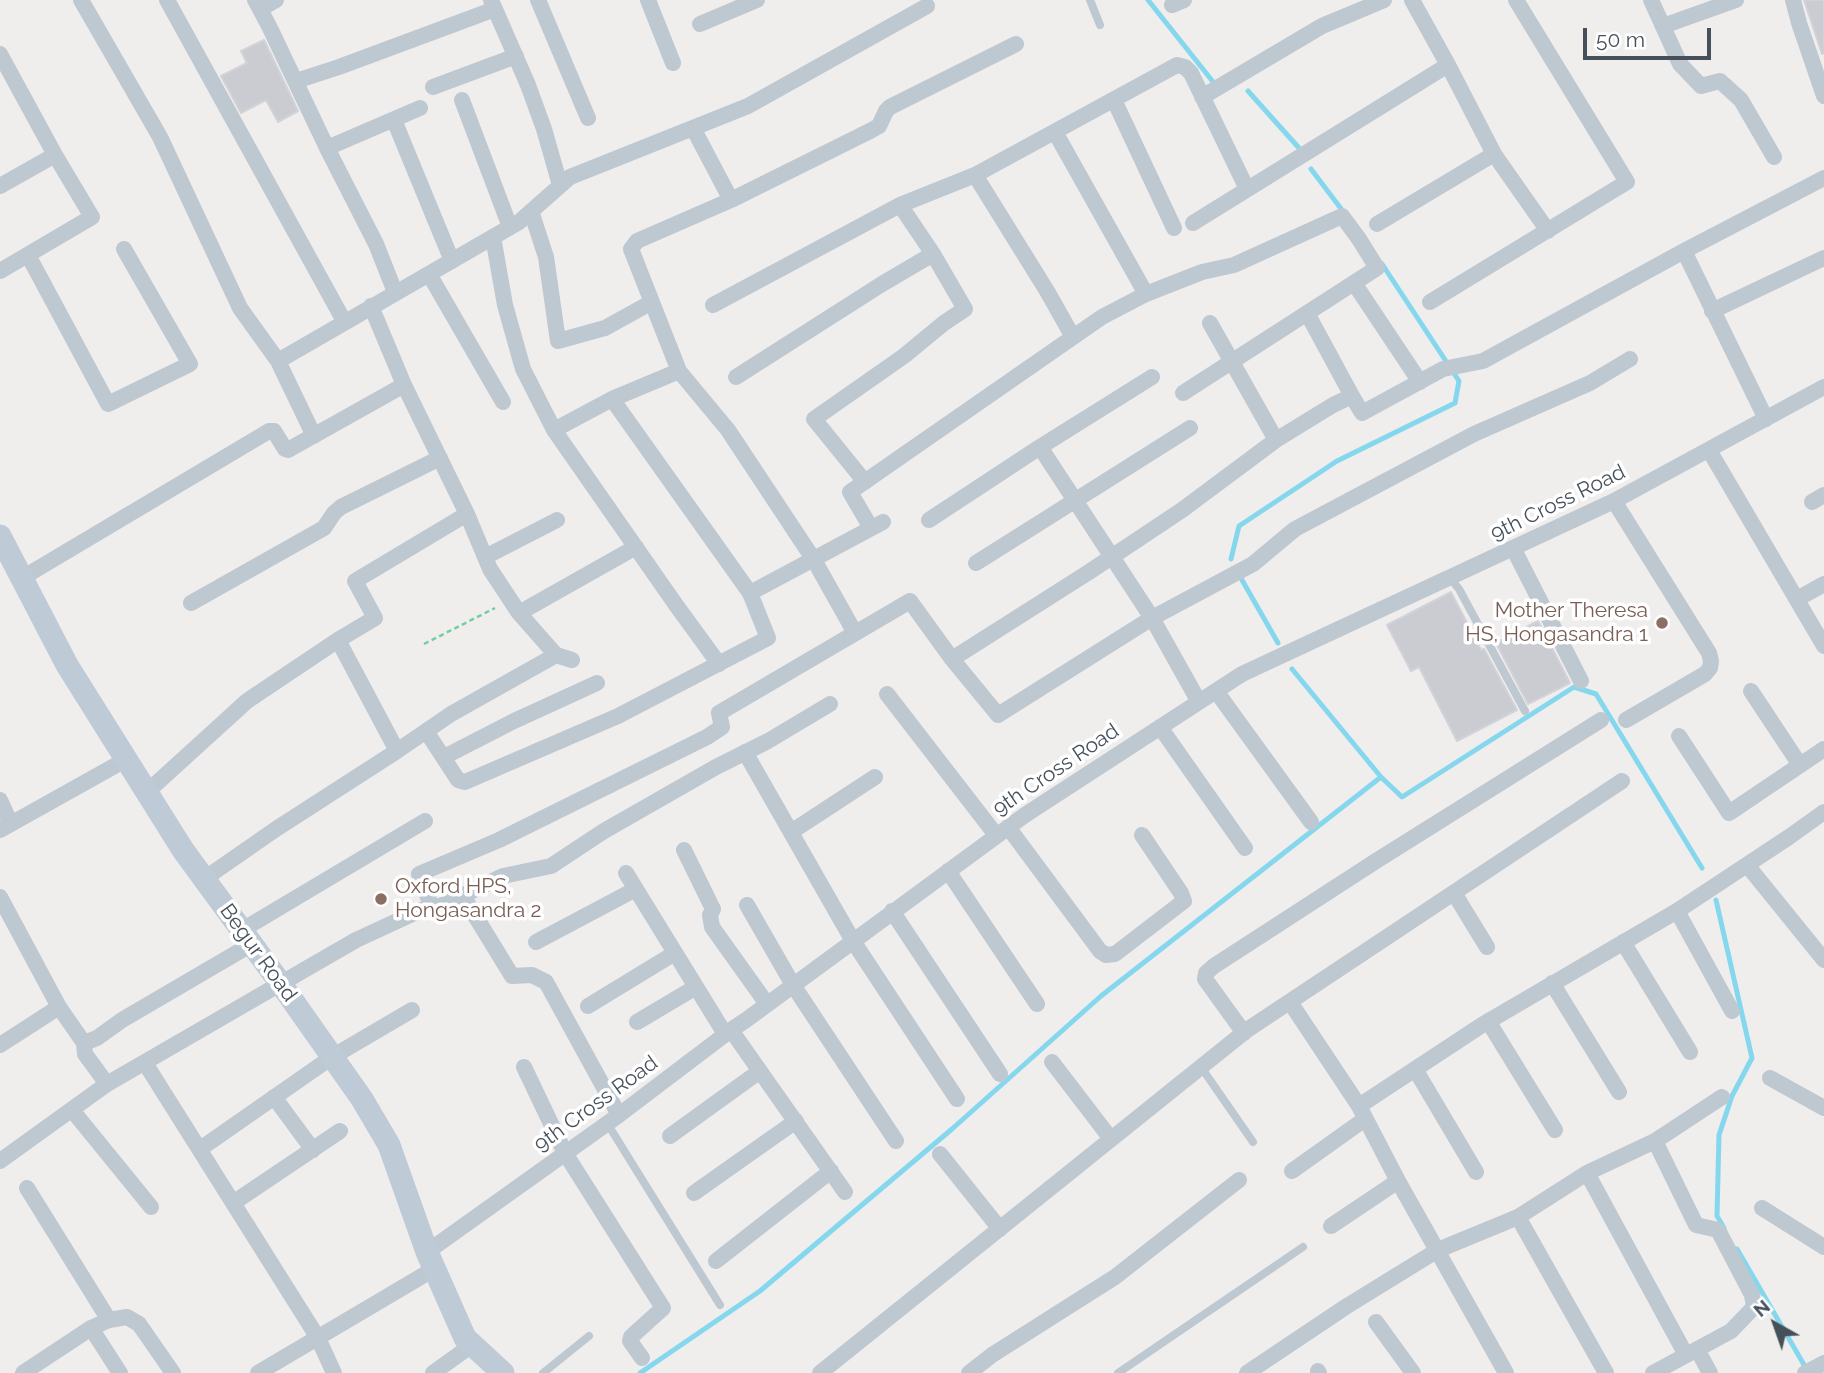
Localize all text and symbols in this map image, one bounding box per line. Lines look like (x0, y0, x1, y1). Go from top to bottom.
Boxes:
scale bar (1586, 14, 1714, 58)
text: 50 m (1596, 27, 1645, 52)
street label: 9th Cross Road (1486, 459, 1630, 547)
place label: Mother Theresa HS, Hongasandra 1 (1465, 598, 1648, 648)
marker: Mother Theresa HS, Hongasandra 1 (1654, 615, 1670, 631)
street label: 9th Cross Road (988, 718, 1124, 822)
place label: Oxford HPS, Hongasandra 2 (395, 874, 541, 924)
marker: Oxford HPS, Hongasandra 2 (373, 891, 389, 907)
street label: Begur Road (214, 899, 302, 1007)
street label: 9th Cross Road (529, 1051, 663, 1157)
north arrow (1740, 1289, 1810, 1359)
text: N (1749, 1295, 1774, 1321)

